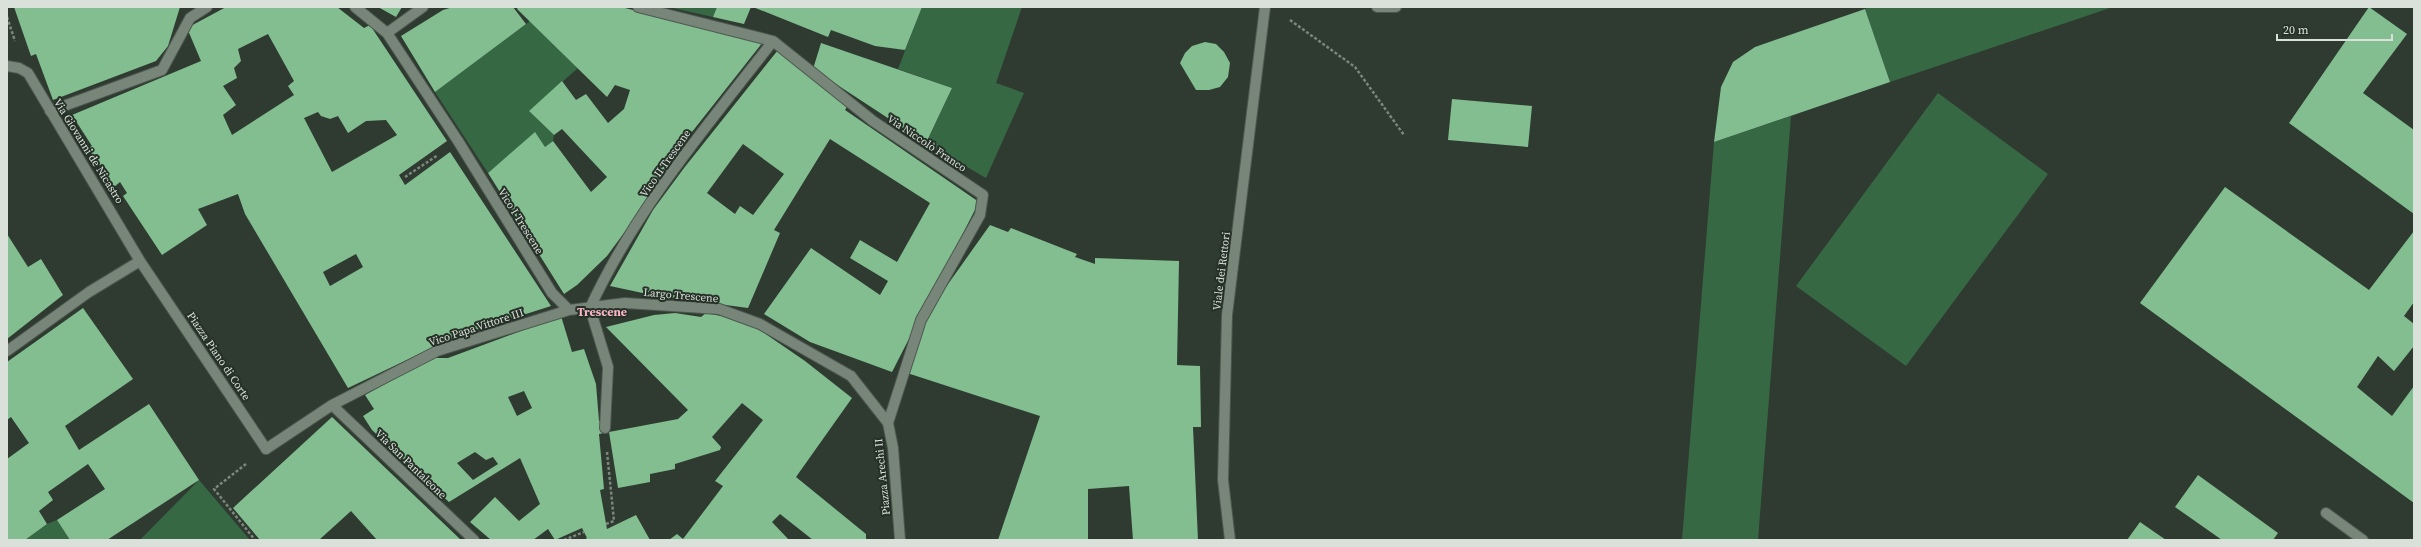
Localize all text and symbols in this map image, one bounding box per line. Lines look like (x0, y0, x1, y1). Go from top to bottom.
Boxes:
scale bar (2277, 16, 2392, 42)
text: 20 m (2283, 22, 2309, 38)
street label: Via Giovanni de Nicastro (50, 96, 127, 207)
street label: Via Niccolò Franco (884, 111, 969, 176)
street label: Vico II Trescene (637, 126, 695, 200)
street label: Vico I Trescene (494, 185, 547, 257)
street label: Viale dei Rettori (1209, 231, 1234, 311)
street label: Largo Trescene (643, 285, 719, 306)
district label: Trescene (577, 304, 627, 320)
street label: Vico Papa Vittore III (427, 305, 526, 350)
street label: Piazza Piano di Corte (183, 309, 254, 404)
street label: Via San Pantaleone (372, 426, 450, 503)
street label: Piazza Arechi II (871, 438, 894, 516)

